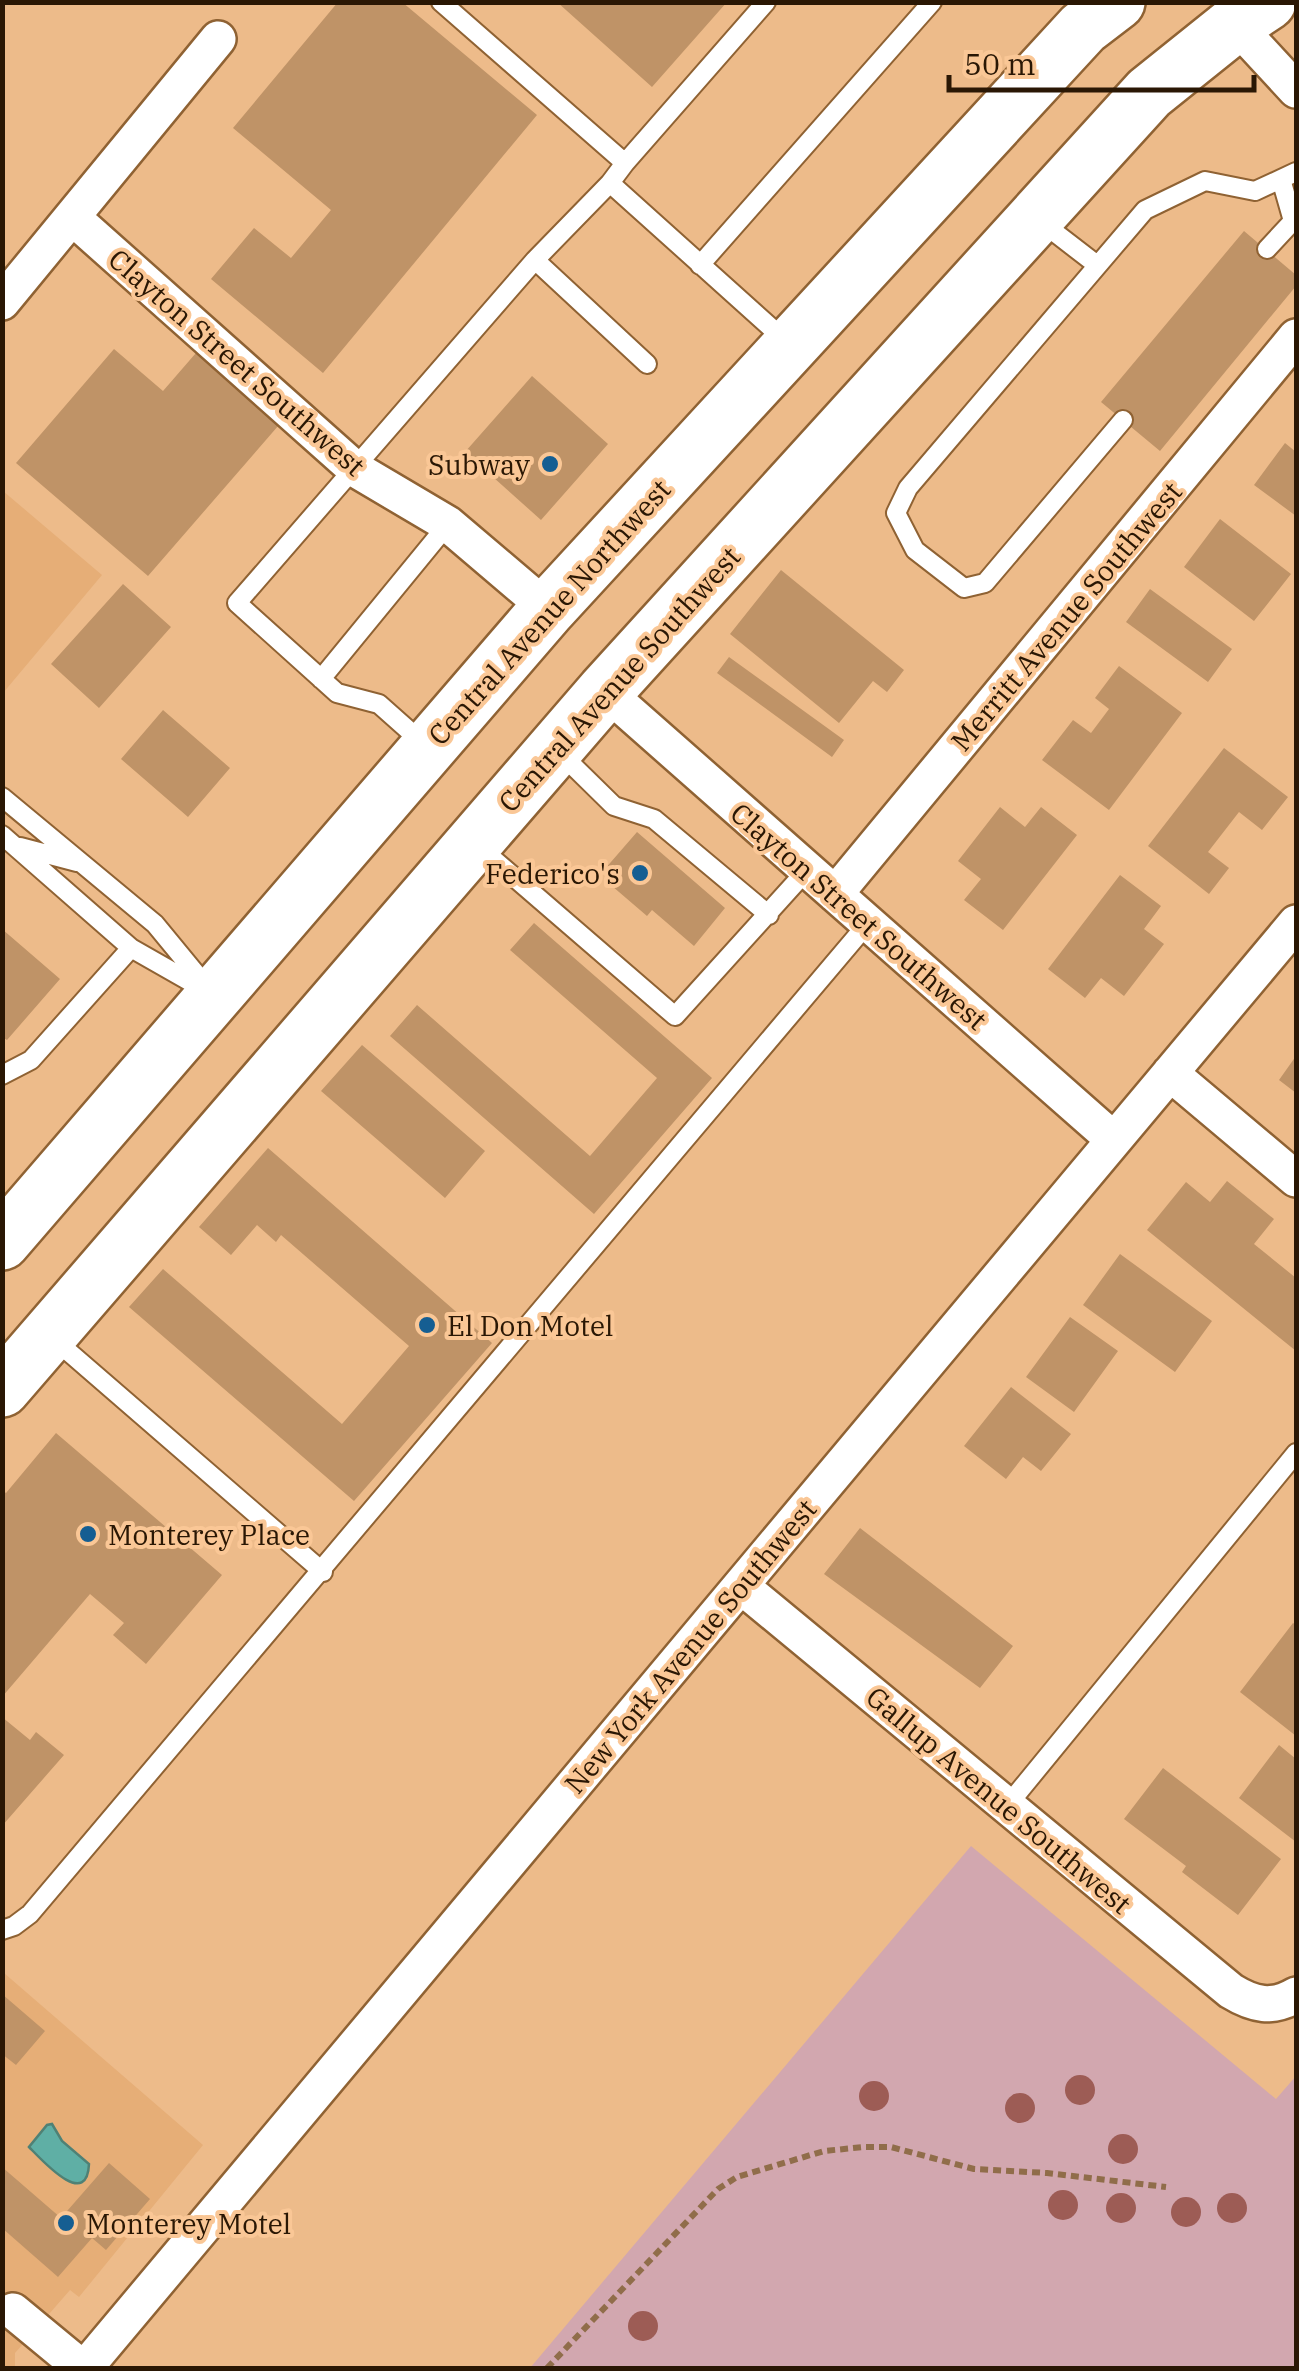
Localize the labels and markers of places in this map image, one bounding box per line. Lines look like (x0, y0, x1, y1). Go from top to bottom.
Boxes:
place label: Subway (428, 446, 530, 483)
marker: Subway (539, 453, 561, 475)
place label: Federico's (485, 855, 620, 892)
marker: Federico's (629, 862, 651, 884)
place label: El Don Motel (447, 1307, 613, 1344)
marker: El Don Motel (416, 1314, 438, 1336)
place label: Monterey Place (108, 1516, 310, 1553)
marker: Monterey Place (77, 1523, 99, 1545)
place label: Monterey Motel (86, 2205, 291, 2242)
marker: Monterey Motel (55, 2212, 77, 2234)

